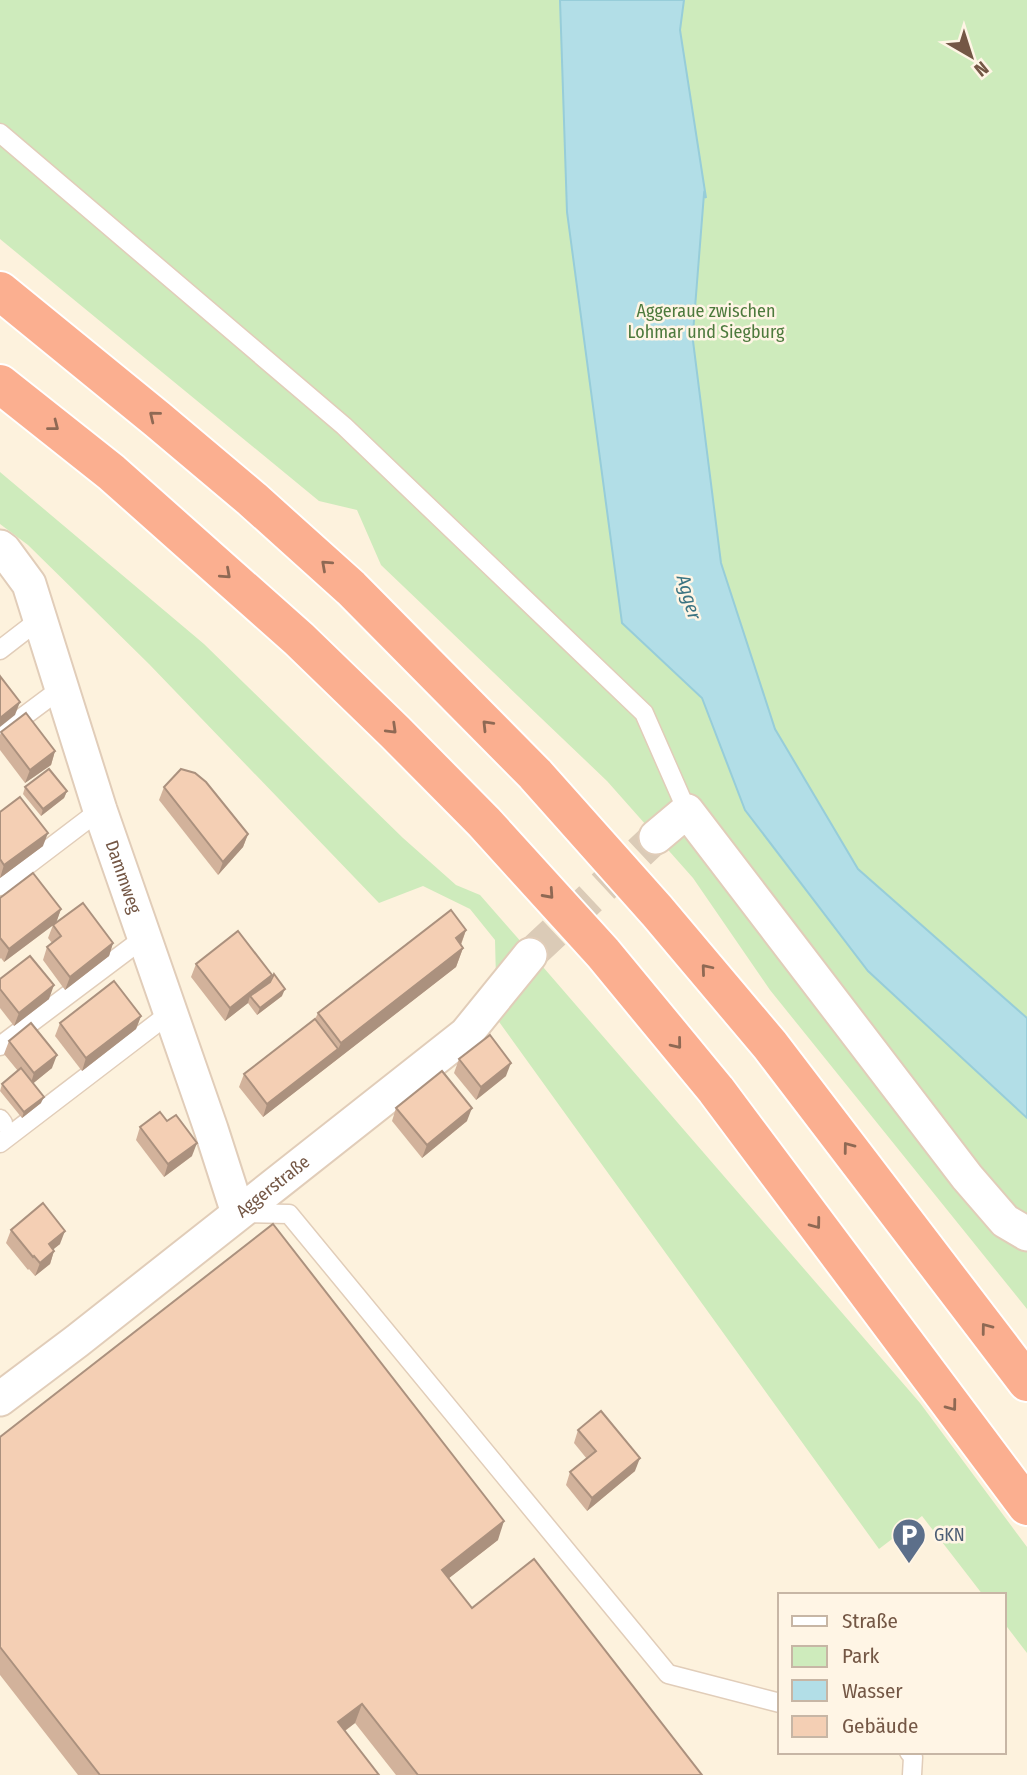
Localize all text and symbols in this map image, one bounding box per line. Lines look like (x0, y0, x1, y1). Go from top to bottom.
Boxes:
north arrow (936, 21, 1006, 91)
text: N (970, 56, 993, 81)
park label: Aggeraue zwischen Lohmar und Siegburg (628, 300, 785, 343)
one-way arrow (149, 412, 162, 424)
one-way arrow (45, 418, 58, 430)
one-way arrow (321, 561, 334, 574)
one-way arrow (218, 566, 231, 578)
water label: Agger (671, 571, 707, 623)
one-way arrow (384, 721, 397, 734)
one-way arrow (483, 721, 496, 734)
street label: Dammweg (100, 837, 146, 917)
one-way arrow (541, 886, 554, 899)
one-way arrow (702, 964, 714, 977)
one-way arrow (669, 1036, 682, 1048)
one-way arrow (843, 1142, 856, 1155)
street label: Aggerstraße (232, 1150, 314, 1222)
one-way arrow (808, 1216, 820, 1229)
one-way arrow (981, 1323, 994, 1335)
one-way arrow (944, 1398, 957, 1411)
parking icon: GKN (890, 1516, 928, 1565)
place label: GKN (934, 1524, 965, 1546)
legend (778, 1593, 1006, 1754)
text: Straße (842, 1608, 898, 1634)
text: Park (842, 1643, 880, 1669)
text: Wasser (842, 1678, 903, 1704)
text: Gebäude (842, 1713, 918, 1739)

